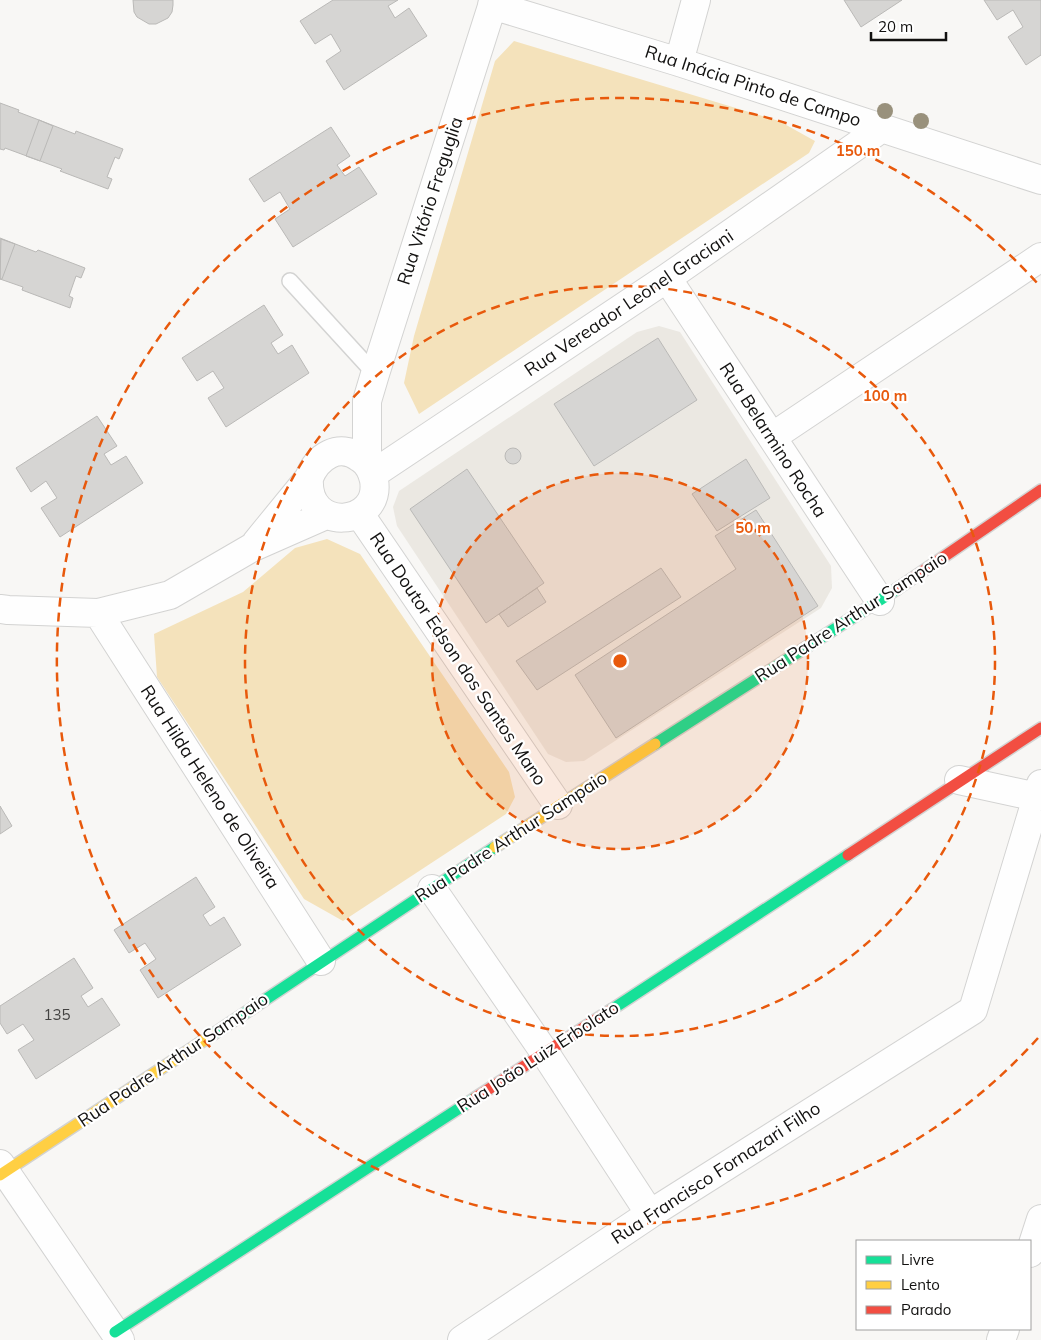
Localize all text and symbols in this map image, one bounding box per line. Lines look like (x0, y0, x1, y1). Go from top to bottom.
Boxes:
scale bar (871, 10, 946, 42)
text: 20 m (878, 17, 913, 36)
street label: Rua Inácia Pinto de Campo (642, 40, 864, 131)
street label: Rua Vitório Freguglia (392, 114, 468, 288)
text: 150 m (836, 141, 880, 160)
street label: Rua Vereador Leonel Graciani (520, 224, 738, 381)
street label: Rua Belarmino Rocha (715, 358, 832, 522)
text: 100 m (863, 386, 907, 405)
text: 50 m (735, 518, 771, 537)
street label: Rua Doutor Edson dos Santos Mano (365, 528, 552, 790)
street label: Rua Padre Arthur Sampaio (750, 546, 951, 687)
centre of rings (611, 652, 629, 670)
street label: Rua Hilda Heleno de Oliveira (136, 680, 285, 893)
street label: Rua Padre Arthur Sampaio (410, 766, 611, 907)
street label: Rua Padre Arthur Sampaio (73, 987, 272, 1132)
street label: Rua João Luiz Erbolato (452, 996, 623, 1118)
house number: 135 (43, 1005, 71, 1024)
street label: Rua Francisco Fornazari Filho (607, 1096, 825, 1249)
legend (856, 1240, 1031, 1330)
text: Livre (901, 1250, 934, 1269)
text: Lento (901, 1275, 940, 1294)
text: Parado (901, 1300, 951, 1319)

